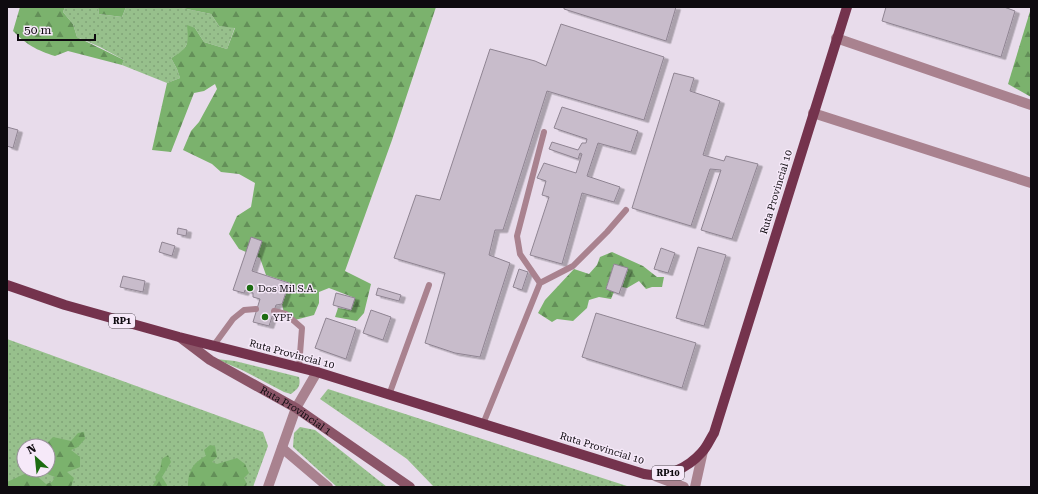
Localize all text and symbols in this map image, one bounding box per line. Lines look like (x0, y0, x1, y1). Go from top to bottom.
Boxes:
scale bar (18, 16, 95, 42)
text: 50 m (24, 23, 51, 37)
street label: Ruta Provincial 10 (758, 148, 794, 235)
marker: Dos Mil S.A. (245, 283, 255, 293)
place label: Dos Mil S.A. (258, 283, 316, 294)
marker: YPF (260, 312, 270, 322)
place label: YPF (273, 312, 292, 323)
road number: RP1 (109, 314, 135, 328)
street label: Ruta Provincial 10 (248, 337, 336, 371)
street label: Ruta Provincial 1 (258, 384, 334, 437)
street label: Ruta Provincial 10 (559, 430, 646, 466)
north arrow (16, 438, 56, 478)
text: N (25, 442, 39, 457)
road number: RP10 (652, 466, 684, 480)

